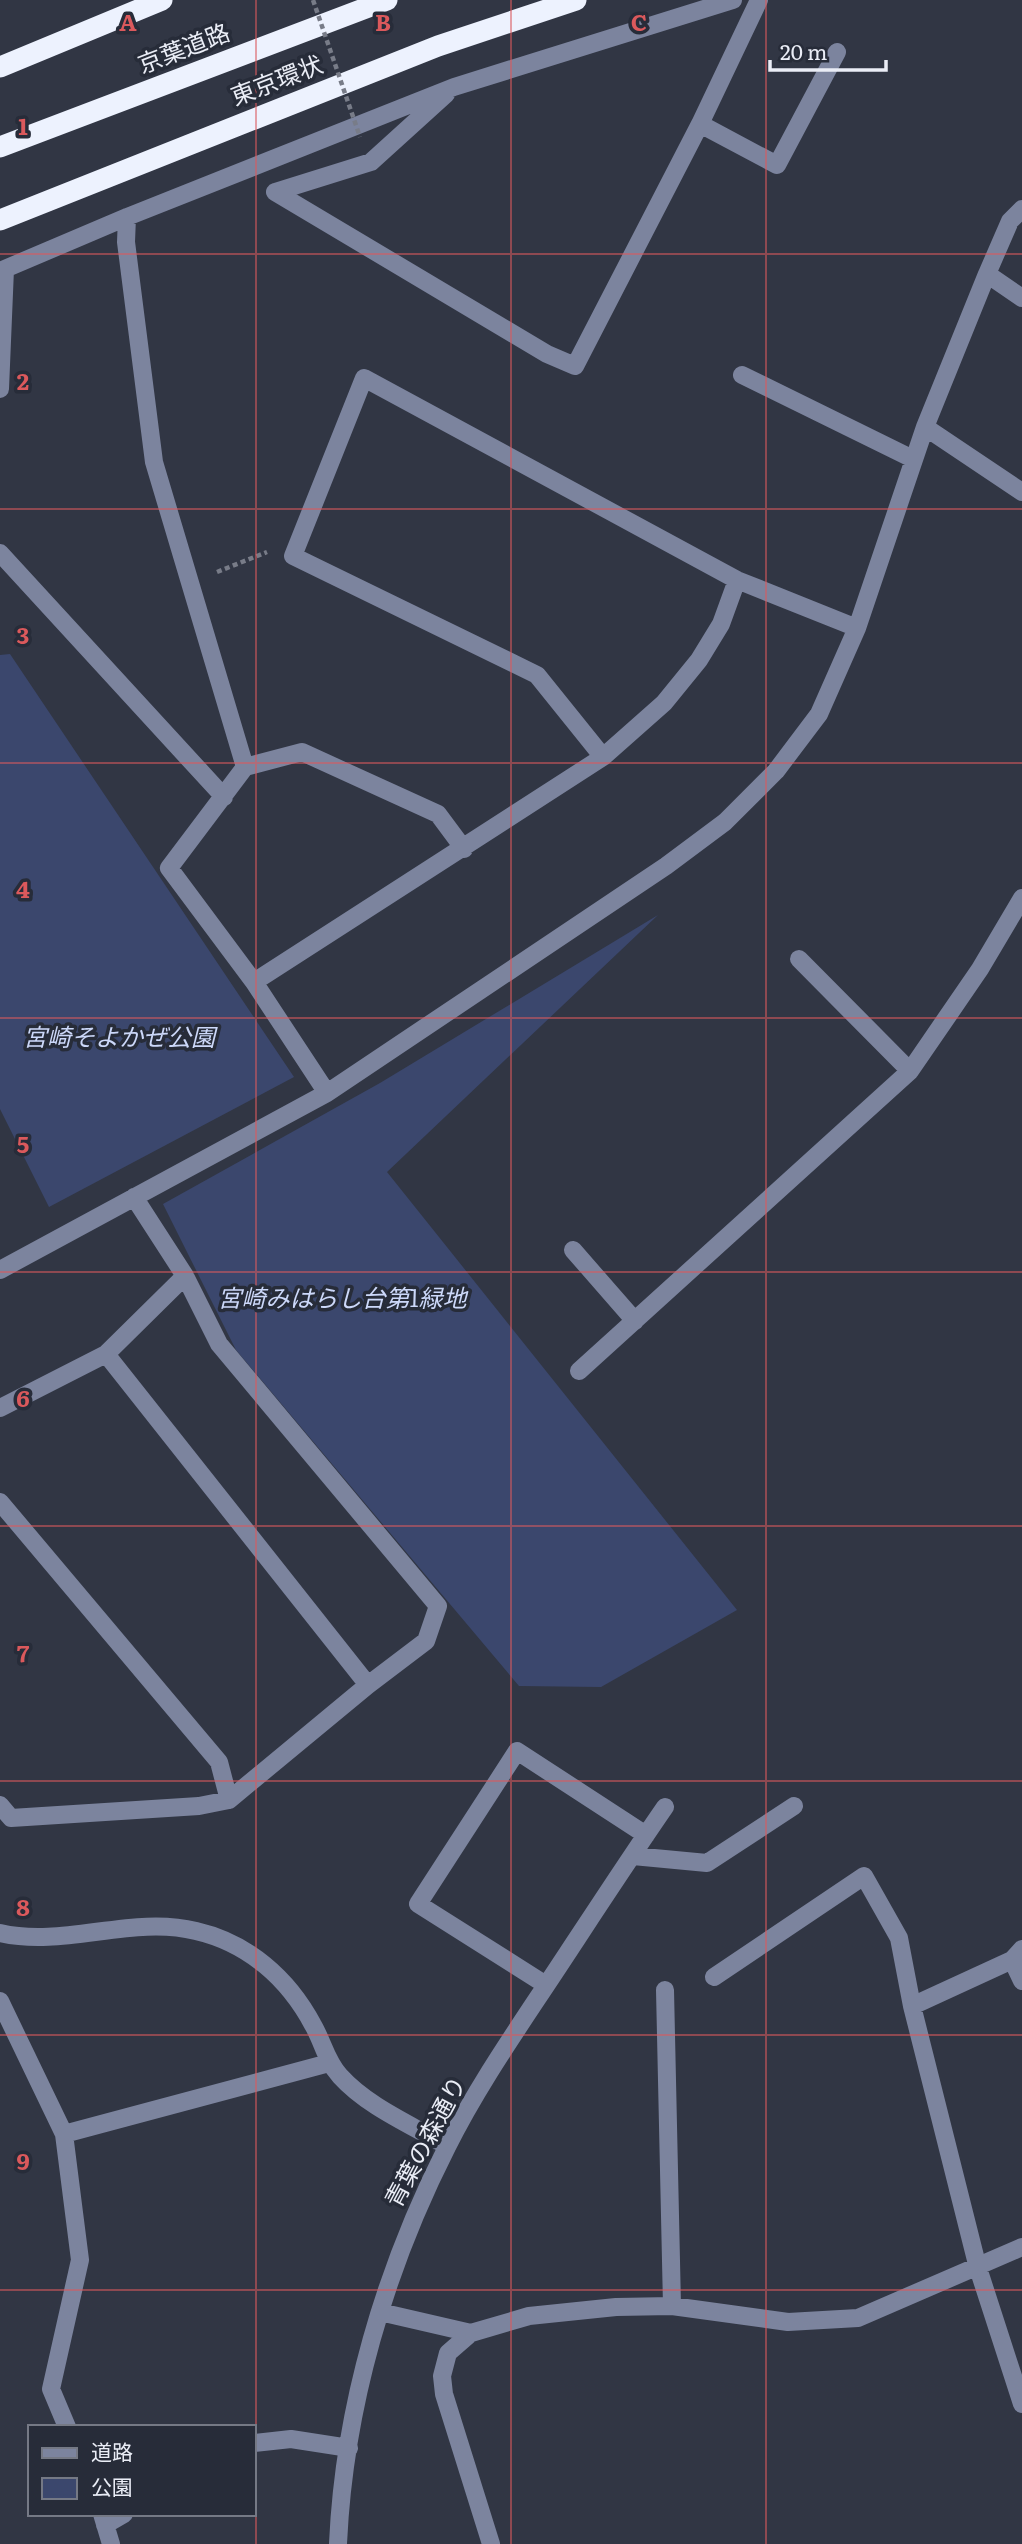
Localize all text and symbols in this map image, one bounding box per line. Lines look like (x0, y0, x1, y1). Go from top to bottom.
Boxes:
text: A (119, 4, 137, 38)
text: B (375, 4, 391, 38)
text: C (631, 4, 647, 38)
street label: 京葉道路 (132, 13, 234, 80)
scale bar (770, 28, 886, 72)
text: 20 m (780, 35, 827, 66)
street label: 東京環状 (225, 45, 327, 112)
text: 1 (18, 108, 28, 142)
text: 2 (17, 363, 29, 397)
text: 3 (17, 617, 29, 651)
text: 4 (16, 871, 30, 905)
park label: 宮崎そよかぜ公園 (23, 1018, 218, 1053)
text: 5 (17, 1126, 29, 1160)
park label: 宮崎みはらし台第1緑地 (217, 1279, 470, 1314)
text: 6 (16, 1380, 30, 1414)
text: 7 (17, 1635, 30, 1669)
text: 8 (16, 1889, 30, 1923)
street label: 青葉の森通り (375, 2069, 473, 2213)
text: 9 (16, 2143, 30, 2177)
legend (28, 2425, 256, 2516)
text: 道路 (91, 2435, 133, 2466)
text: 公園 (91, 2470, 133, 2501)

